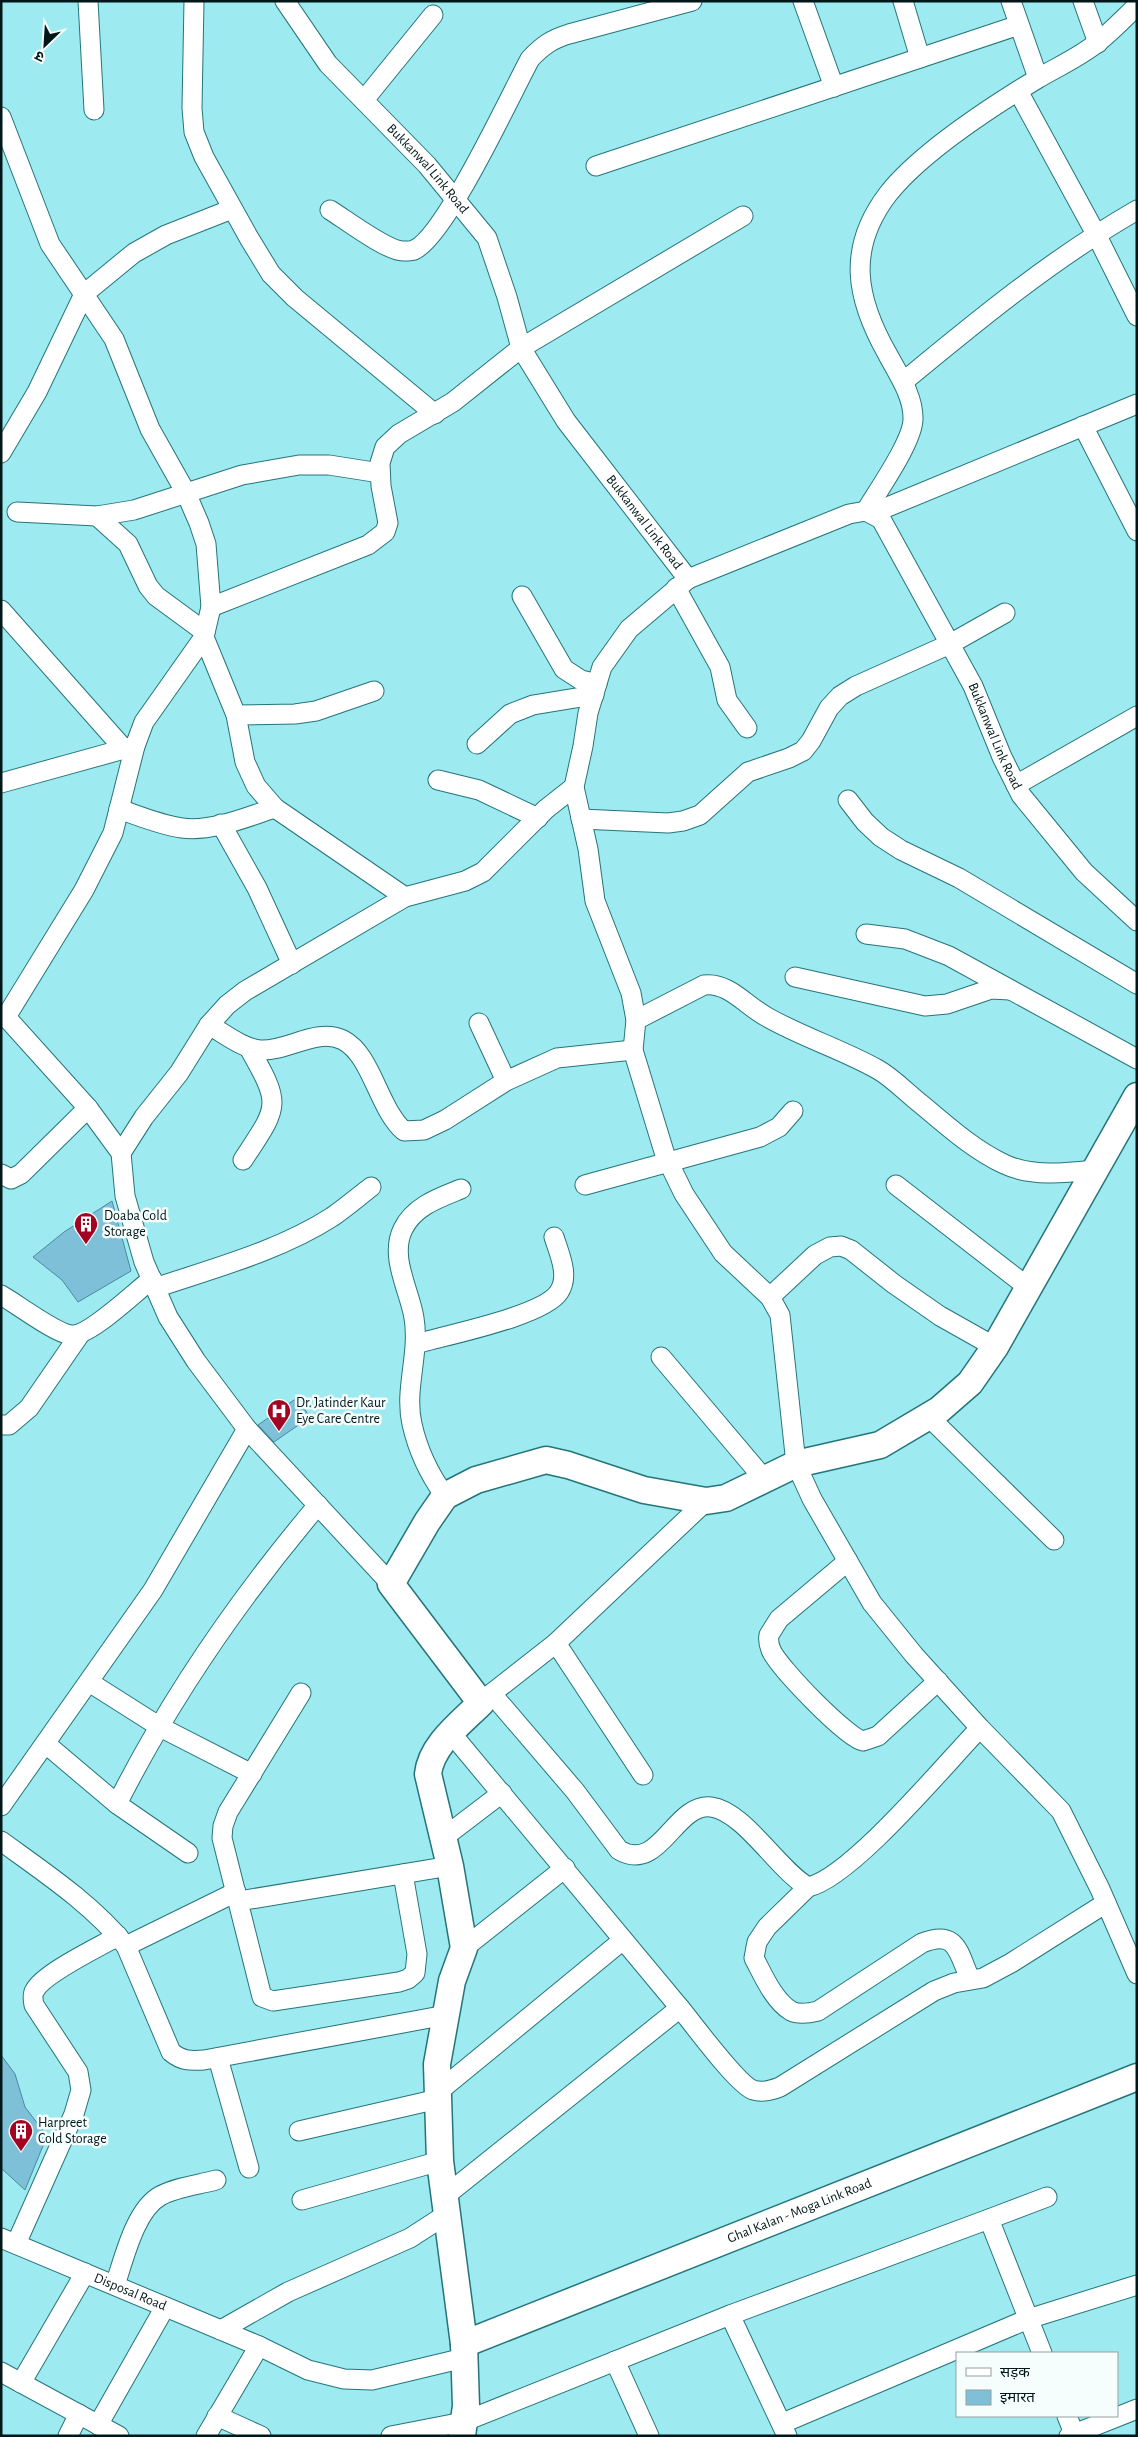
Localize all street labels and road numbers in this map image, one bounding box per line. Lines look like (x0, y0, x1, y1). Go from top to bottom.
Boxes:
street label: Bukkanwal Link Road (384, 121, 471, 216)
street label: Bukkanwal Link Road (603, 472, 685, 572)
street label: Bukkanwal Link Road (965, 681, 1024, 792)
street label: Ghal Kalan - Moga Link Road (725, 2176, 874, 2246)
street label: Disposal Road (92, 2271, 168, 2313)

